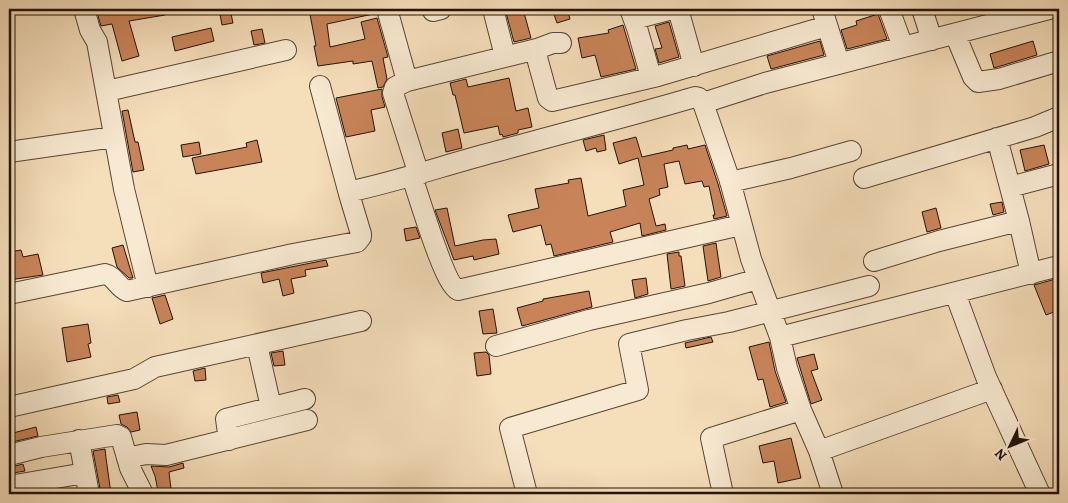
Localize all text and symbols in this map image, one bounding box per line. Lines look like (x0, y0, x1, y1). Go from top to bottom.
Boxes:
north arrow (986, 420, 1036, 470)
text: N (990, 444, 1011, 465)

